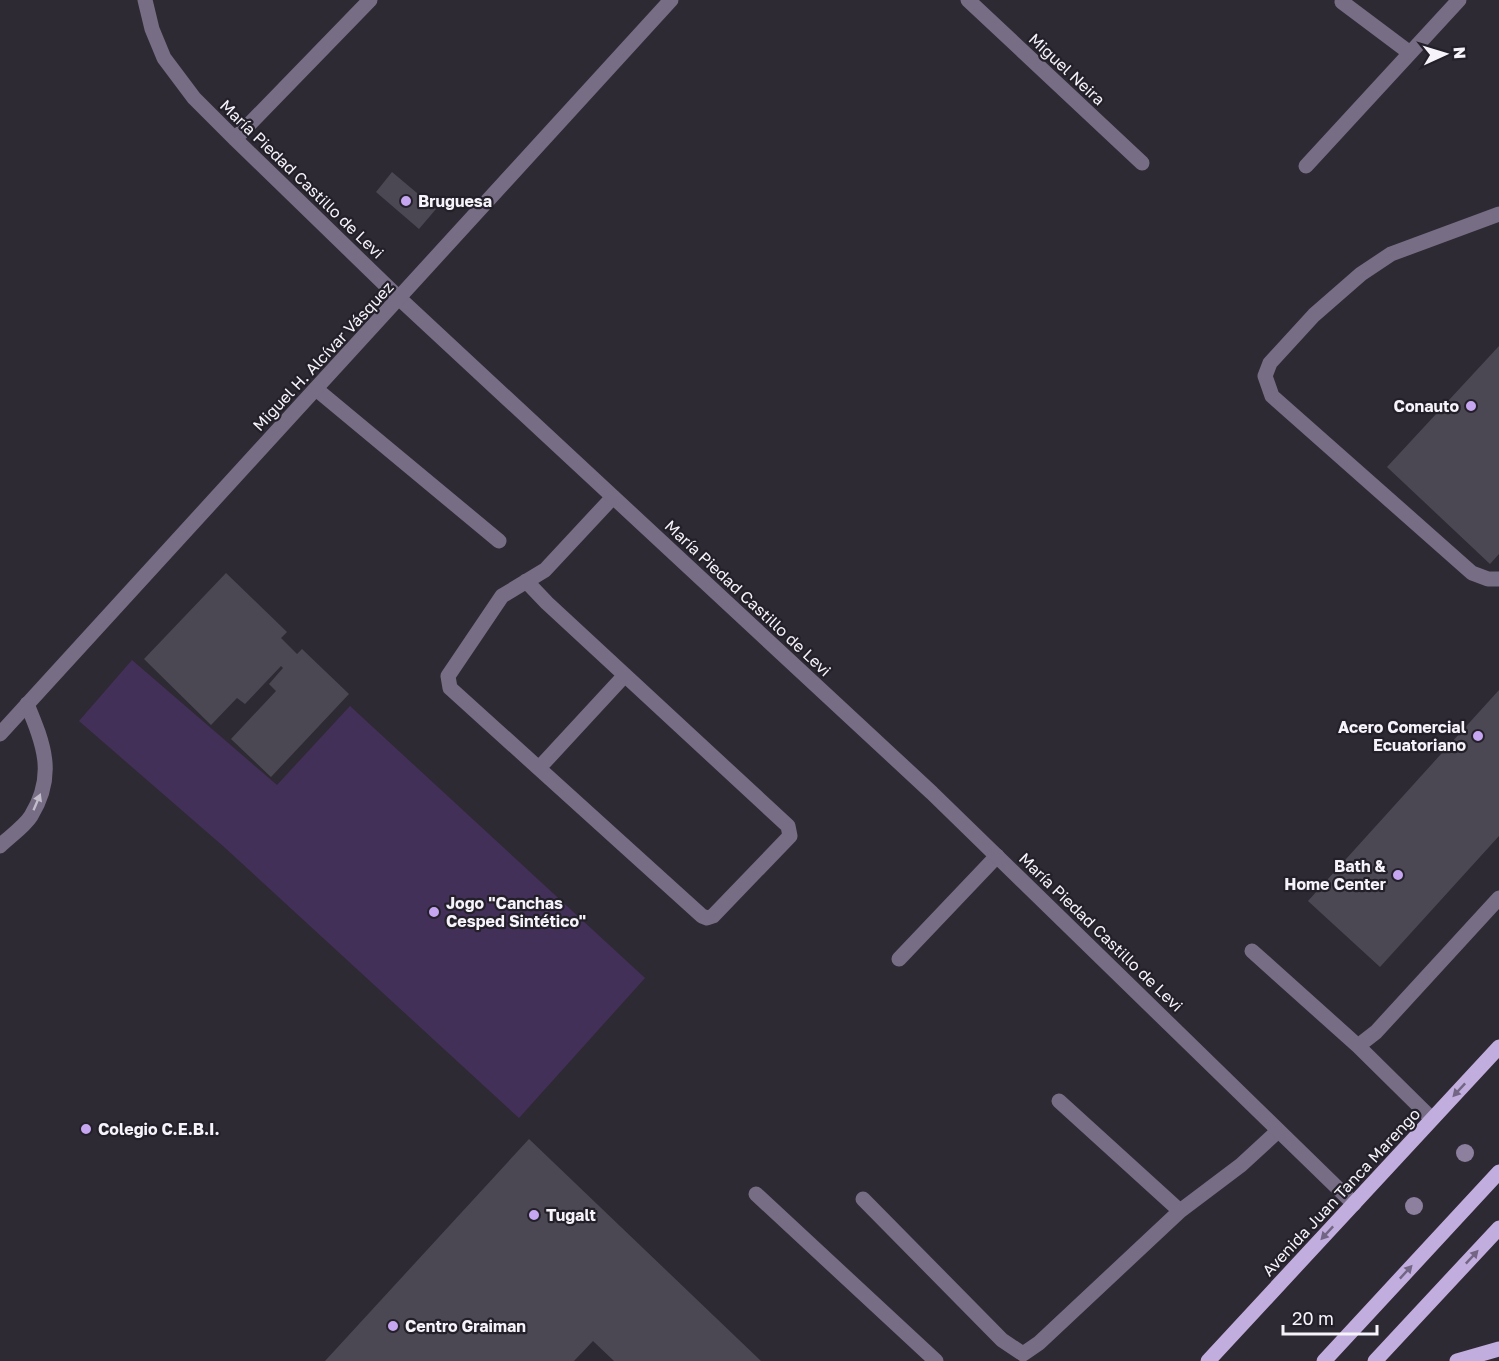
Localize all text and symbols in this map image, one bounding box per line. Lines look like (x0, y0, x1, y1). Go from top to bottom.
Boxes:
north arrow (1415, 24, 1475, 84)
street label: Miguel Neira (1025, 29, 1109, 109)
text: N (1450, 46, 1470, 60)
street label: María Piedad Castillo de Levi (216, 95, 388, 263)
place label: Bruguesa (418, 191, 492, 211)
marker: Bruguesa (399, 194, 413, 208)
street label: Miguel H. Alcívar Vásquez (248, 277, 398, 435)
place label: Conauto (1394, 396, 1459, 416)
marker: Conauto (1464, 399, 1478, 413)
street label: María Piedad Castillo de Levi (661, 516, 835, 680)
place label: Acero Comercial Ecuatoriano (1338, 717, 1467, 755)
marker: Acero Comercial Ecuatoriano (1471, 729, 1485, 743)
one-way arrow (32, 792, 42, 810)
street label: María Piedad Castillo de Levi (1015, 848, 1187, 1016)
place label: Bath & Home Center (1284, 856, 1387, 894)
marker: Bath & Home Center (1391, 868, 1405, 882)
place label: Jogo "Canchas Cesped Sintético" (446, 893, 586, 931)
marker: Jogo "Canchas Cesped Sintético" (427, 905, 441, 919)
one-way arrow (1453, 1082, 1466, 1097)
street label: Avenida Juan Tanca Marengo (1258, 1104, 1424, 1280)
place label: Colegio C.E.B.I. (98, 1119, 220, 1139)
marker: Colegio C.E.B.I. (79, 1122, 93, 1136)
place label: Tugalt (546, 1205, 596, 1225)
marker: Tugalt (527, 1208, 541, 1222)
one-way arrow (1320, 1226, 1334, 1241)
one-way arrow (1465, 1249, 1479, 1264)
one-way arrow (1399, 1265, 1412, 1280)
scale bar (1283, 1298, 1378, 1336)
text: 20 m (1292, 1307, 1334, 1329)
place label: Centro Graiman (405, 1316, 526, 1336)
marker: Centro Graiman (386, 1319, 400, 1333)

